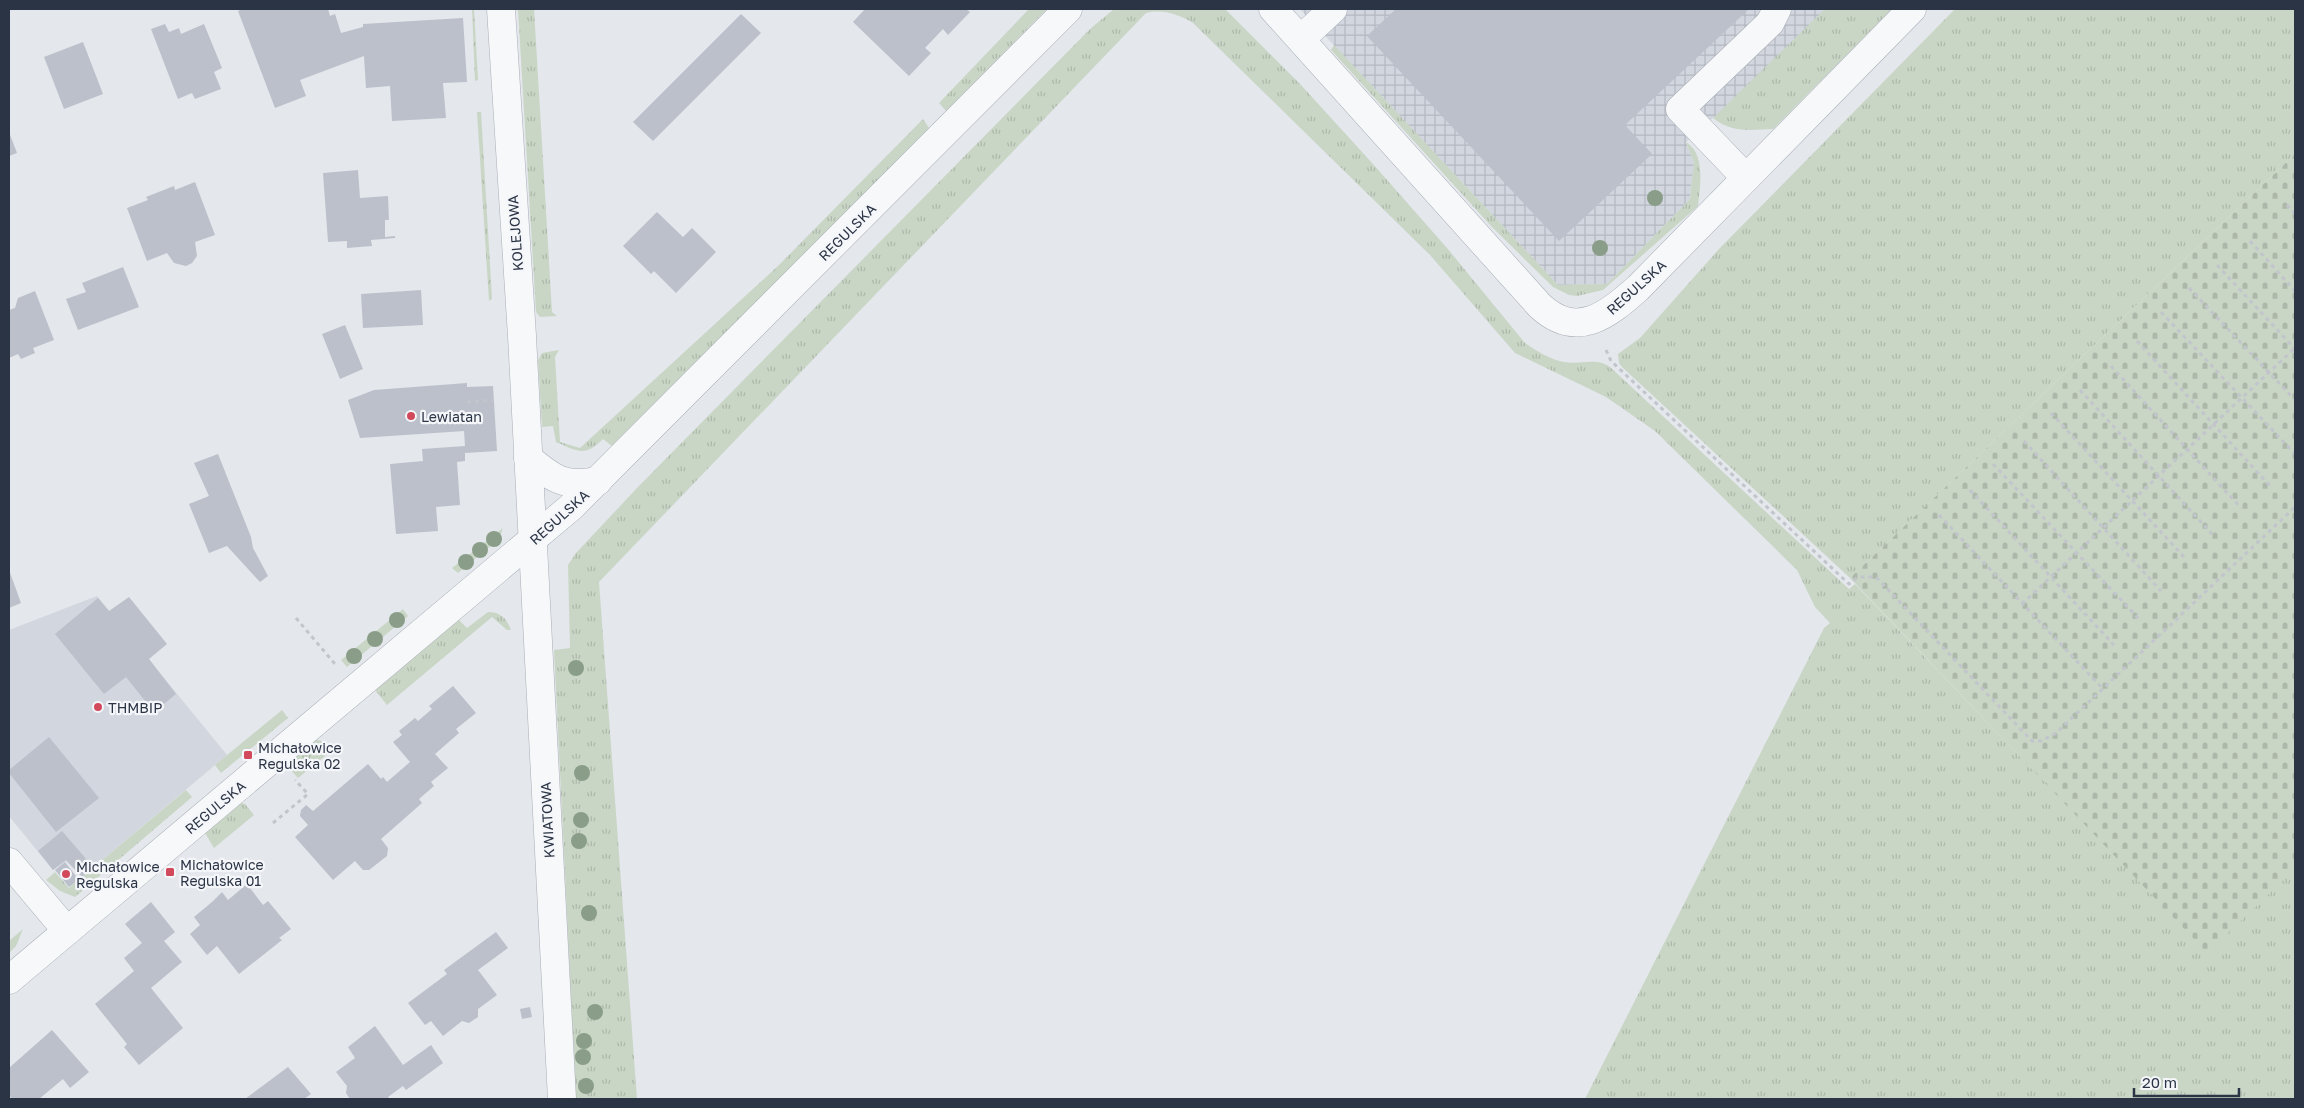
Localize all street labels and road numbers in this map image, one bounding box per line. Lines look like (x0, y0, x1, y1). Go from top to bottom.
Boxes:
street label: KOLEJOWA (504, 194, 526, 272)
street label: REGULSKA (815, 199, 880, 264)
street label: REGULSKA (1603, 255, 1670, 318)
street label: REGULSKA (526, 485, 593, 548)
street label: REGULSKA (181, 776, 249, 837)
street label: KWIATOWA (536, 781, 557, 859)

